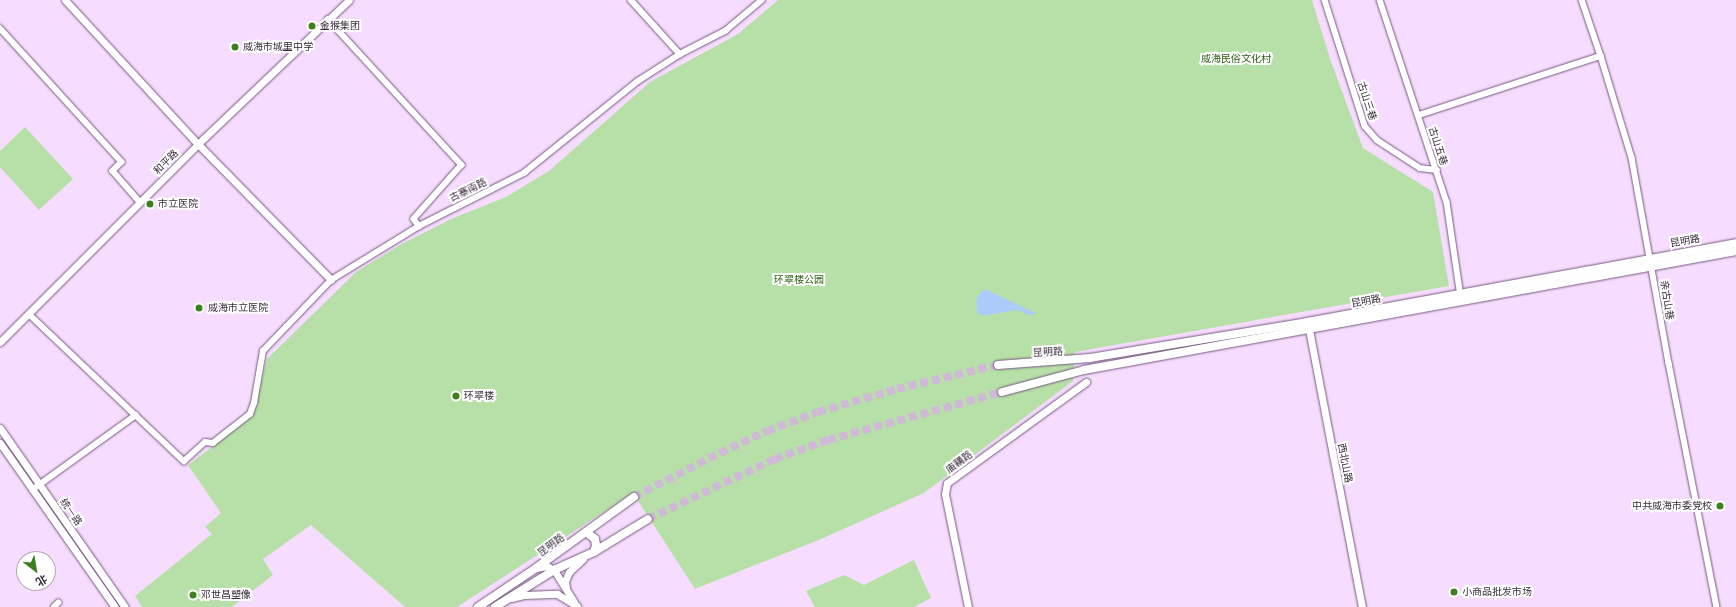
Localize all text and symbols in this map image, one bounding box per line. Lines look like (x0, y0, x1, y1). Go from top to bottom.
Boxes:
place label: 金猴集团 (320, 20, 360, 32)
marker: 金猴集团 (307, 21, 317, 31)
place label: 威海市城里中学 (243, 41, 313, 53)
marker: 威海市城里中学 (230, 42, 240, 52)
park label: 威海民俗文化村 (1201, 53, 1271, 65)
street label: 古山三巷 (1355, 80, 1379, 122)
street label: 古山五巷 (1426, 125, 1450, 167)
street label: 和平路 (151, 147, 181, 177)
street label: 古寨南路 (447, 176, 489, 204)
place label: 市立医院 (158, 198, 198, 210)
marker: 市立医院 (145, 199, 155, 209)
street label: 昆明路 (1669, 232, 1701, 250)
park label: 环翠楼公园 (774, 274, 824, 286)
street label: 亲古山巷 (1658, 279, 1676, 321)
street label: 昆明路 (1350, 292, 1382, 310)
marker: 威海市立医院 (193, 302, 205, 314)
place label: 威海市立医院 (208, 302, 268, 314)
street label: 昆明路 (1033, 345, 1063, 359)
place label: 环翠楼 (464, 390, 494, 402)
marker: 环翠楼 (451, 391, 461, 401)
street label: 西北山路 (1335, 442, 1355, 484)
street label: 庙耩路 (943, 448, 975, 476)
street label: 统一路 (57, 496, 85, 528)
place label: 中共威海市委党校 (1632, 500, 1712, 512)
marker: 中共威海市委党校 (1715, 501, 1725, 511)
street label: 昆明路 (535, 531, 567, 559)
north arrow (16, 551, 56, 591)
text: 北 (34, 572, 50, 589)
place label: 小商品批发市场 (1462, 586, 1532, 598)
marker: 小商品批发市场 (1449, 587, 1459, 597)
place label: 邓世昌塑像 (201, 589, 251, 601)
marker: 邓世昌塑像 (188, 590, 198, 600)

